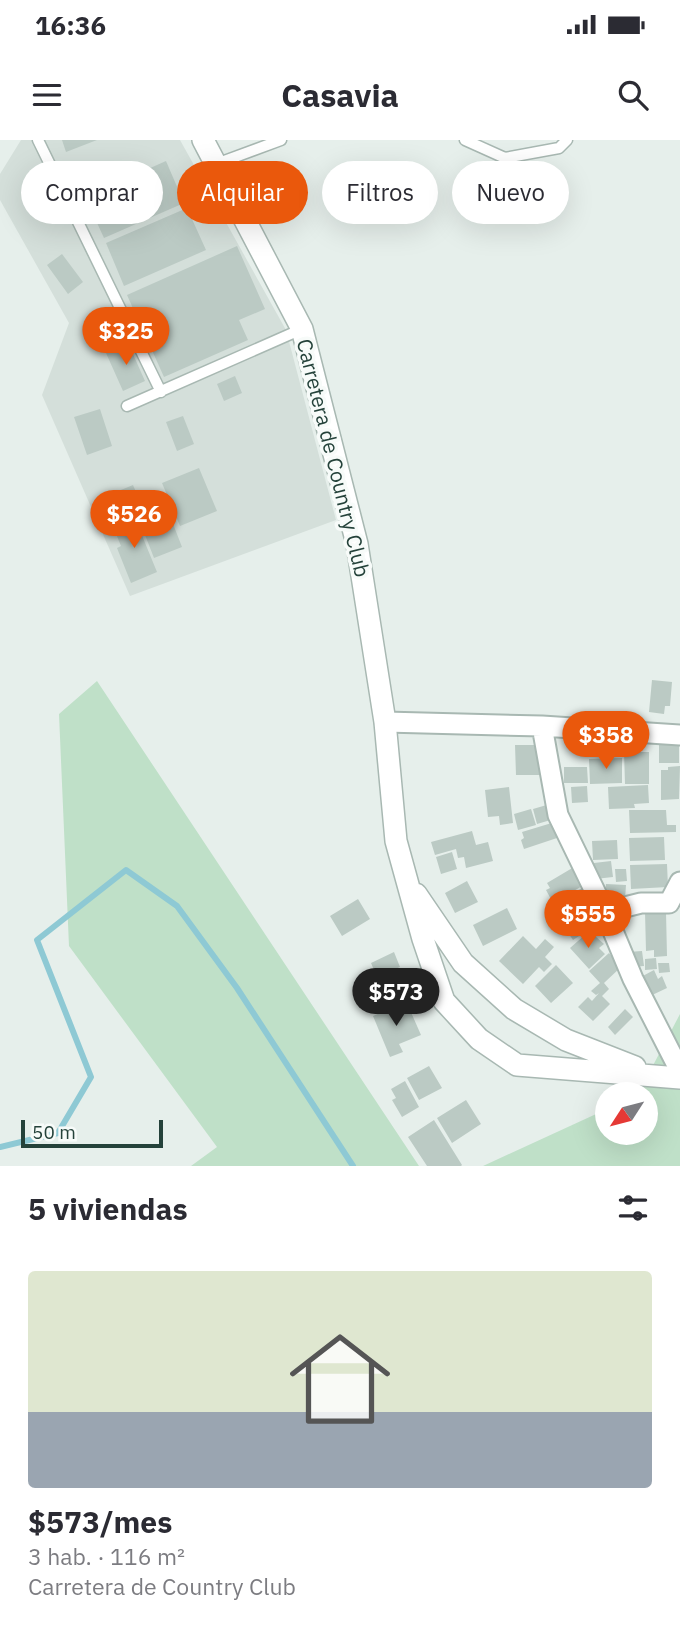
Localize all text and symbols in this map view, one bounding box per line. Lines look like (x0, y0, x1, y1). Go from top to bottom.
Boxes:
text: 16:36 (35, 8, 106, 42)
text: Casavia (281, 74, 399, 116)
icon: menu (28, 76, 66, 114)
icon: search (614, 76, 652, 114)
chip: Comprar (21, 161, 163, 224)
chip: Alquilar (177, 161, 308, 224)
chip: Filtros (322, 161, 438, 224)
chip: Nuevo (452, 161, 569, 224)
pin: $325 (85, 308, 167, 367)
text: $325 (98, 315, 154, 345)
street label: Carretera de Country Club (291, 336, 377, 580)
pin: $526 (93, 490, 175, 550)
text: $526 (106, 498, 162, 528)
pin: $358 (565, 712, 647, 771)
text: $358 (578, 719, 634, 749)
pin: $555 (547, 890, 629, 950)
text: $555 (560, 898, 616, 928)
pin: $573 (355, 968, 437, 1028)
text: $573 (368, 976, 424, 1006)
north arrow (595, 1082, 658, 1144)
map controls (595, 1082, 658, 1145)
scale bar (21, 1117, 163, 1149)
text: 50 m (32, 1120, 76, 1144)
text: 5 viviendas (28, 1189, 188, 1228)
icon: filters (614, 1189, 652, 1227)
icon: home (277, 1316, 403, 1442)
text: $573/mes (28, 1502, 172, 1541)
text: 3 hab. · 116 m² (28, 1541, 185, 1571)
text: Carretera de Country Club (28, 1571, 296, 1601)

